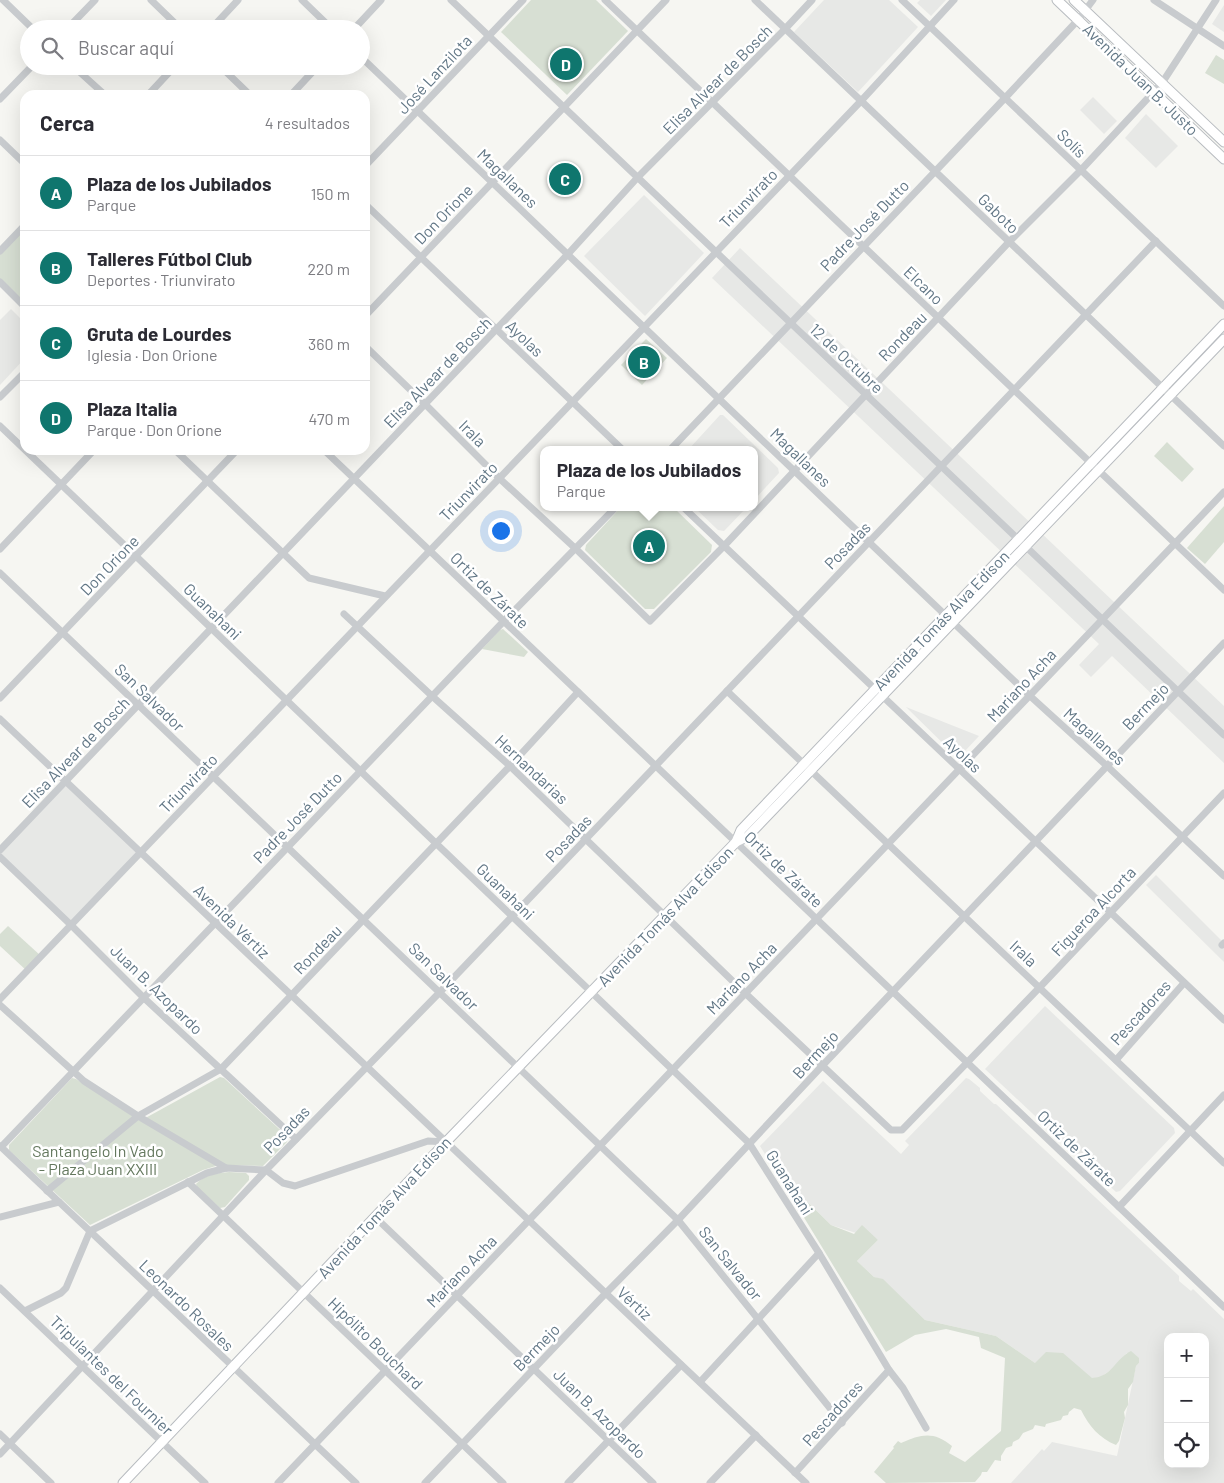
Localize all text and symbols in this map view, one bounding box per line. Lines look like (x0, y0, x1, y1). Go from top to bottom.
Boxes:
street label: Avenida Juan B. Justo (1079, 19, 1203, 139)
search box (20, 20, 370, 75)
street label: Elisa Alvear de Bosch (658, 20, 776, 138)
street label: José Lanzilota (393, 31, 475, 117)
icon: search (38, 34, 66, 62)
text: Buscar aquí (78, 36, 174, 59)
pin: D (550, 45, 582, 83)
text: Cerca (40, 110, 94, 135)
text: 4 resultados (265, 113, 350, 132)
street label: Solís (1054, 125, 1090, 161)
street label: Magallanes (474, 145, 542, 211)
pin: C (549, 160, 581, 198)
street label: Triunvirato (715, 164, 781, 232)
text: Plaza de los Jubilados (87, 172, 272, 195)
street label: Padre José Dutto (816, 175, 912, 275)
street label: Don Orione (410, 180, 476, 248)
text: A (51, 184, 61, 203)
text: 150 m (311, 184, 350, 203)
street label: Gaboto (975, 189, 1023, 237)
text: Parque (87, 195, 136, 214)
text: Talleres Fútbol Club (87, 247, 252, 270)
text: B (51, 259, 61, 278)
text: 220 m (307, 259, 350, 278)
street label: Elcano (900, 262, 948, 308)
text: Deportes · Triunvirato (87, 270, 235, 289)
street label: Rondeau (874, 307, 930, 365)
street label: Elisa Alvear de Bosch (379, 313, 495, 431)
street label: Ayolas (502, 316, 548, 360)
street label: 12 de Octubre (806, 319, 888, 397)
text: Gruta de Lourdes (87, 322, 232, 345)
text: C (51, 334, 61, 353)
text: 360 m (308, 334, 350, 353)
pin: B (628, 343, 660, 381)
text: Iglesia · Don Orione (87, 345, 218, 364)
text: Plaza Italia (87, 397, 177, 420)
text: D (51, 409, 61, 428)
text: 470 m (309, 409, 350, 428)
street label: Irala (456, 416, 490, 450)
text: Parque · Don Orione (87, 420, 222, 439)
street label: Magallanes (767, 424, 835, 490)
popup (540, 446, 758, 511)
street label: Triunvirato (435, 457, 501, 525)
text: Plaza de los Jubilados (557, 458, 741, 481)
text: Parque (557, 481, 606, 500)
street label: Posadas (820, 517, 874, 573)
your location (488, 518, 514, 544)
pin: A (633, 527, 665, 565)
street label: Don Orione (76, 531, 142, 599)
street label: Avenida Tomás Alva Edison (869, 546, 1013, 694)
street label: Ortiz de Zárate (447, 548, 533, 632)
street label: Guanahani (180, 579, 246, 643)
street label: Mariano Acha (982, 645, 1060, 725)
street label: San Salvador (111, 659, 189, 735)
street label: Bermejo (1118, 678, 1172, 734)
street label: Elisa Alvear de Bosch (17, 693, 133, 811)
street label: Magallanes (1060, 703, 1130, 769)
street label: Hernandarias (492, 730, 572, 808)
street label: Ayolas (940, 732, 986, 776)
street label: Triunvirato (155, 749, 221, 817)
street label: Padre José Dutto (249, 767, 345, 867)
street label: Posadas (541, 810, 595, 866)
street label: Ortiz de Zárate (741, 827, 827, 911)
street label: Avenida Tomás Alva Edison (593, 842, 737, 990)
street label: Guanahani (473, 859, 539, 923)
street label: Figueroa Alcorta (1047, 862, 1139, 960)
street label: Avenida Vértiz (190, 880, 274, 962)
street label: Rondeau (289, 920, 345, 978)
street label: Irala (1007, 936, 1041, 970)
street label: San Salvador (405, 938, 483, 1014)
street label: Mariano Acha (702, 938, 780, 1018)
street label: Juan B. Azopardo (107, 940, 207, 1038)
street label: Pescadores (1106, 976, 1174, 1048)
street label: Bermejo (788, 1026, 842, 1082)
street label: Posadas (259, 1101, 313, 1157)
street label: Ortiz de Zárate (1034, 1106, 1120, 1190)
street label: Avenida Tomás Alva Edison (313, 1132, 455, 1282)
park label: Santangelo In Vado - Plaza Juan XXIII (32, 1141, 164, 1178)
street label: Guanahani (763, 1146, 817, 1218)
street label: San Salvador (695, 1222, 767, 1304)
street label: Mariano Acha (422, 1231, 500, 1311)
street label: Leonardo Rosales (136, 1255, 238, 1355)
street label: Vértiz (614, 1282, 656, 1324)
street label: Hipólito Bouchard (325, 1293, 427, 1393)
street label: Tripulantes del Fournier (47, 1311, 178, 1439)
street label: Bermejo (509, 1319, 563, 1375)
map controls (1164, 1333, 1209, 1468)
button: + (1164, 1333, 1209, 1378)
street label: Juan B. Azopardo (550, 1364, 650, 1462)
street label: Pescadores (798, 1377, 866, 1449)
button: − (1164, 1378, 1209, 1423)
button: locate (1164, 1423, 1209, 1468)

